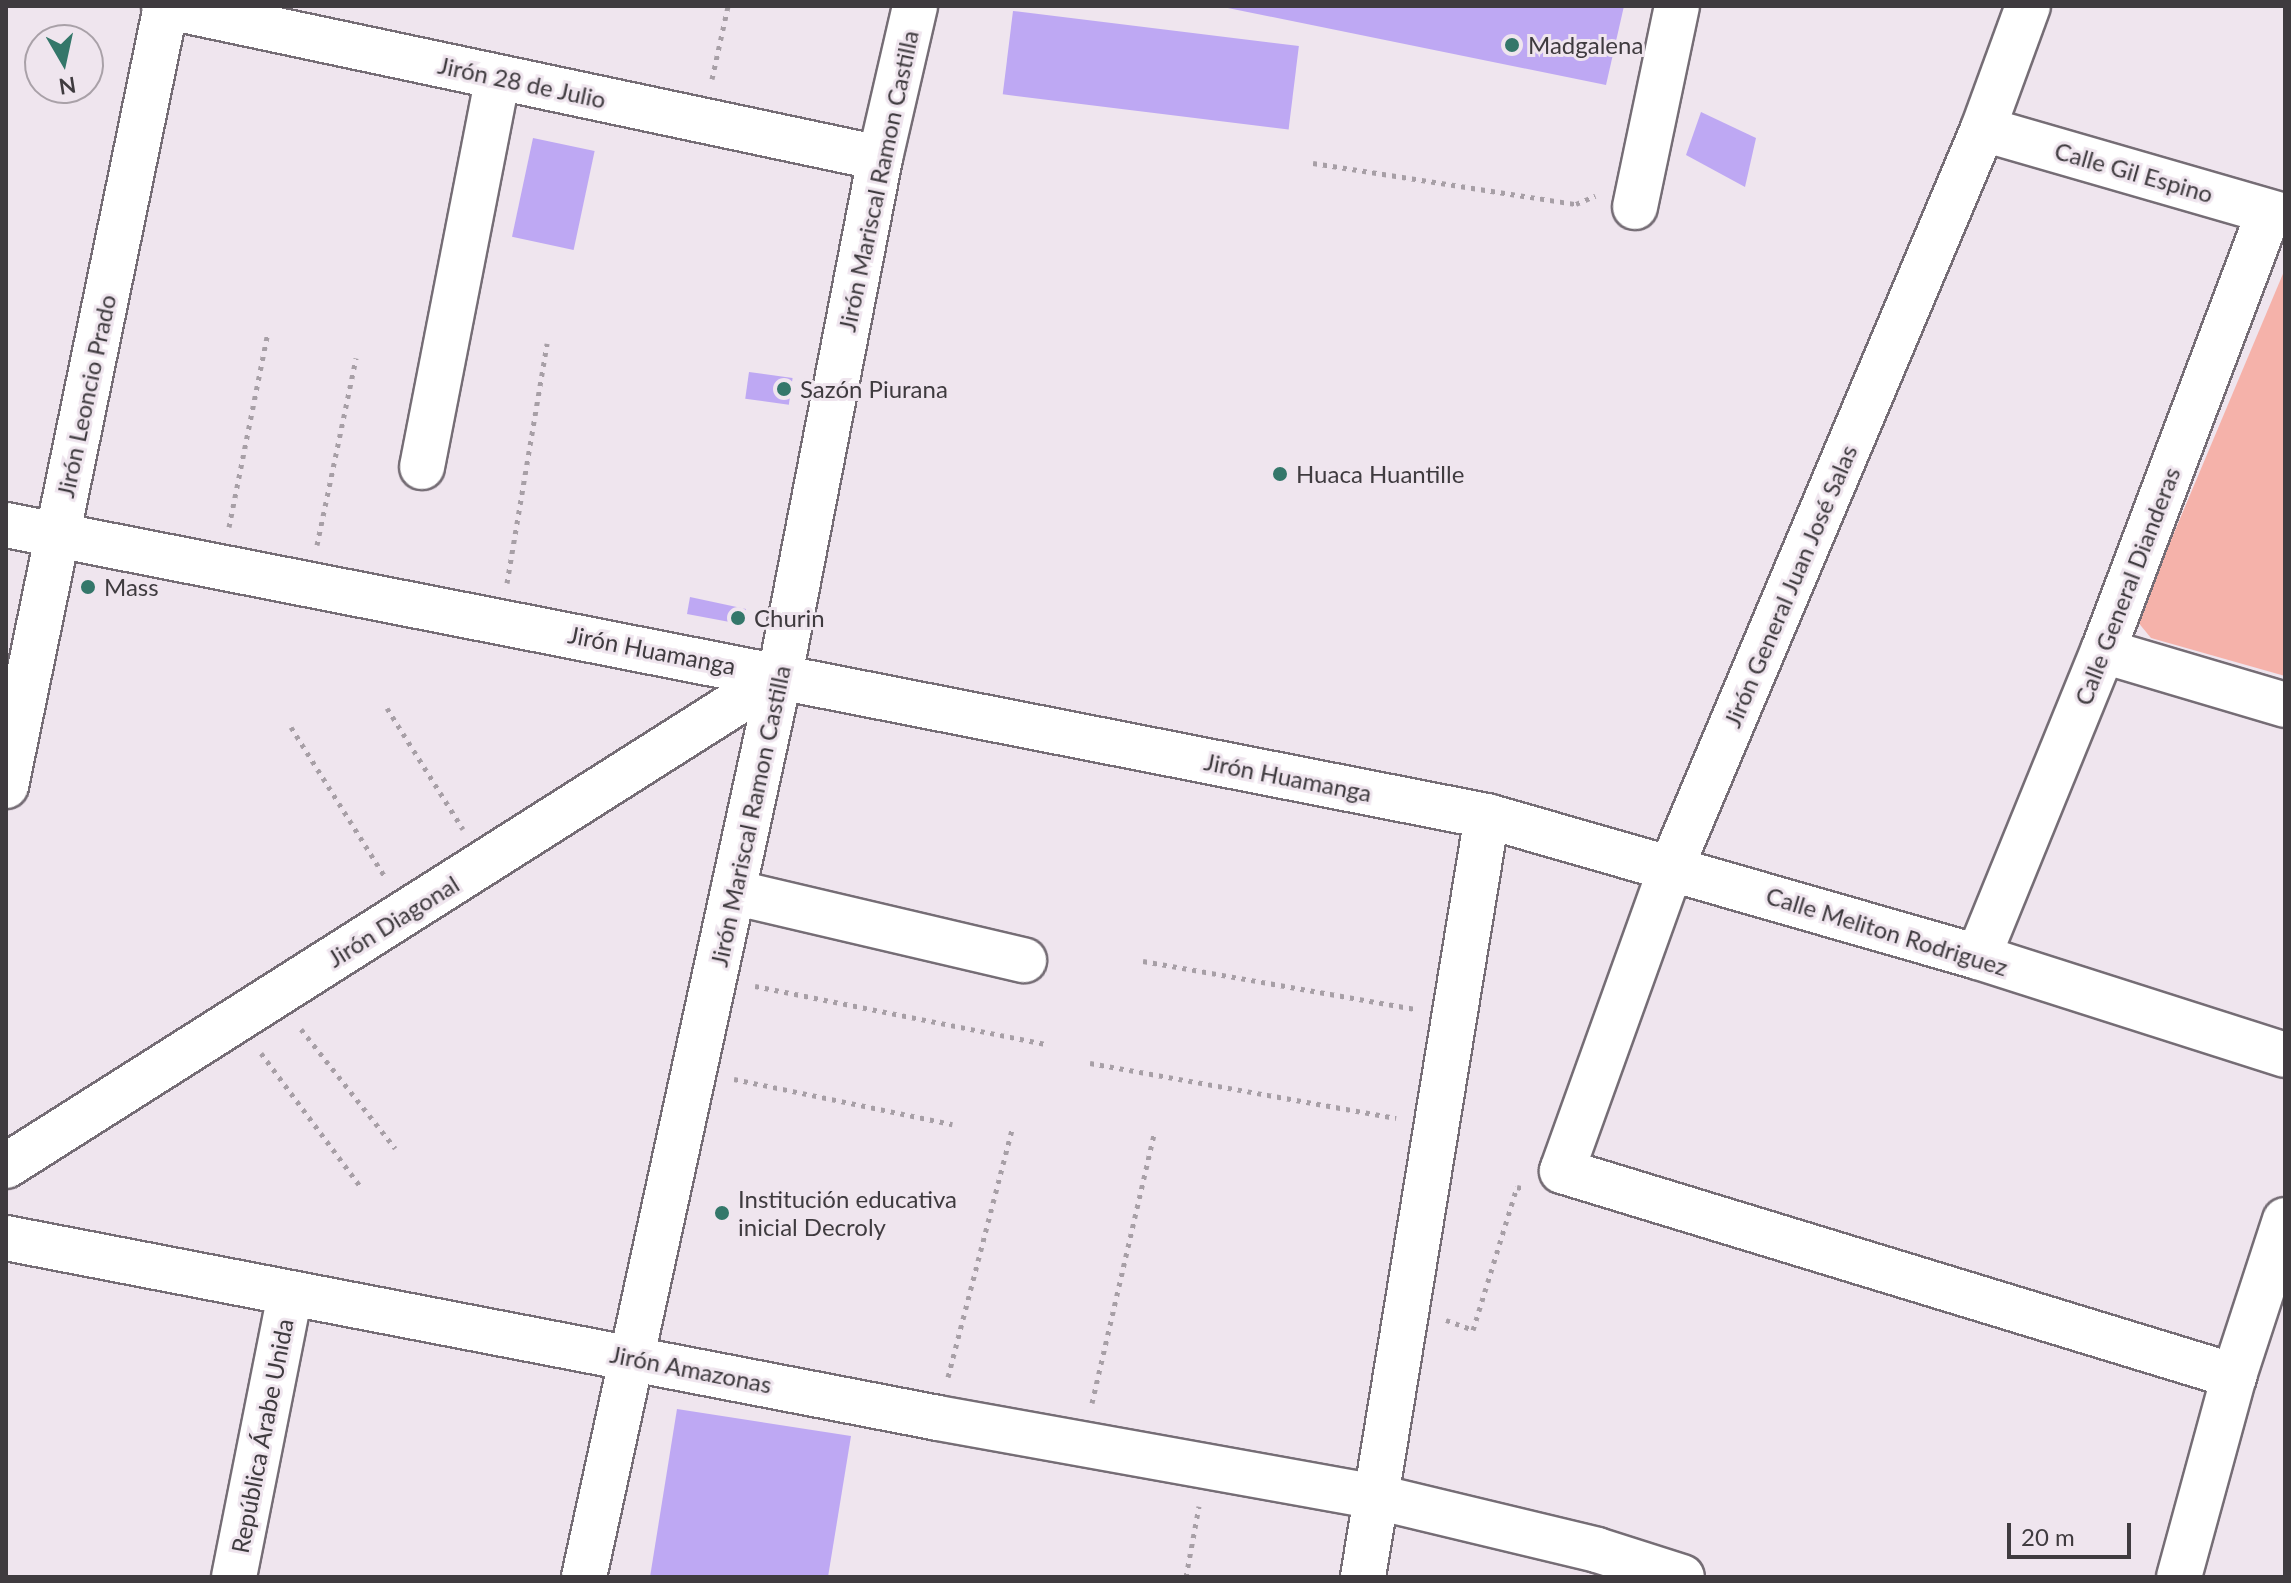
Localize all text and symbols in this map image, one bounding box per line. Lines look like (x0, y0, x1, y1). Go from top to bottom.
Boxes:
north arrow (24, 24, 104, 104)
street label: Jirón Mariscal Ramon Castilla (832, 28, 924, 334)
place label: Madgalena (1528, 31, 1643, 59)
marker: Madgalena (1503, 36, 1521, 54)
street label: Jirón 28 de Julio (435, 50, 609, 114)
text: N (57, 72, 78, 101)
street label: Calle Gil Espino (2052, 136, 2216, 208)
street label: Jirón Leoncio Prado (50, 292, 122, 500)
place label: Sazón Piurana (800, 375, 948, 403)
marker: Sazón Piurana (775, 380, 793, 398)
street label: Jirón General Juan José Salas (1717, 440, 1863, 732)
place label: Huaca Huantille (1296, 460, 1464, 488)
street label: Calle General Dianderas (2068, 463, 2186, 709)
marker: Huaca Huantille (1271, 465, 1289, 483)
place label: Mass (104, 573, 159, 601)
marker: Mass (79, 578, 97, 596)
place label: Churin (754, 604, 825, 632)
marker: Churin (729, 609, 747, 627)
street label: Jirón Huamanga (566, 620, 738, 680)
street label: Jirón Mariscal Ramon Castilla (704, 663, 796, 969)
street label: Jirón Huamanga (1202, 747, 1374, 807)
street label: Jirón Diagonal (322, 869, 464, 973)
street label: Calle Meliton Rodriguez (1763, 881, 2011, 981)
place label: Institución educativa inicial Decroly (738, 1185, 957, 1241)
marker: Institución educativa inicial Decroly (713, 1204, 731, 1222)
street label: República Árabe Unida (225, 1316, 299, 1556)
street label: Jirón Amazonas (607, 1339, 775, 1399)
scale bar (2011, 1507, 2135, 1557)
text: 20 m (2021, 1522, 2075, 1551)

